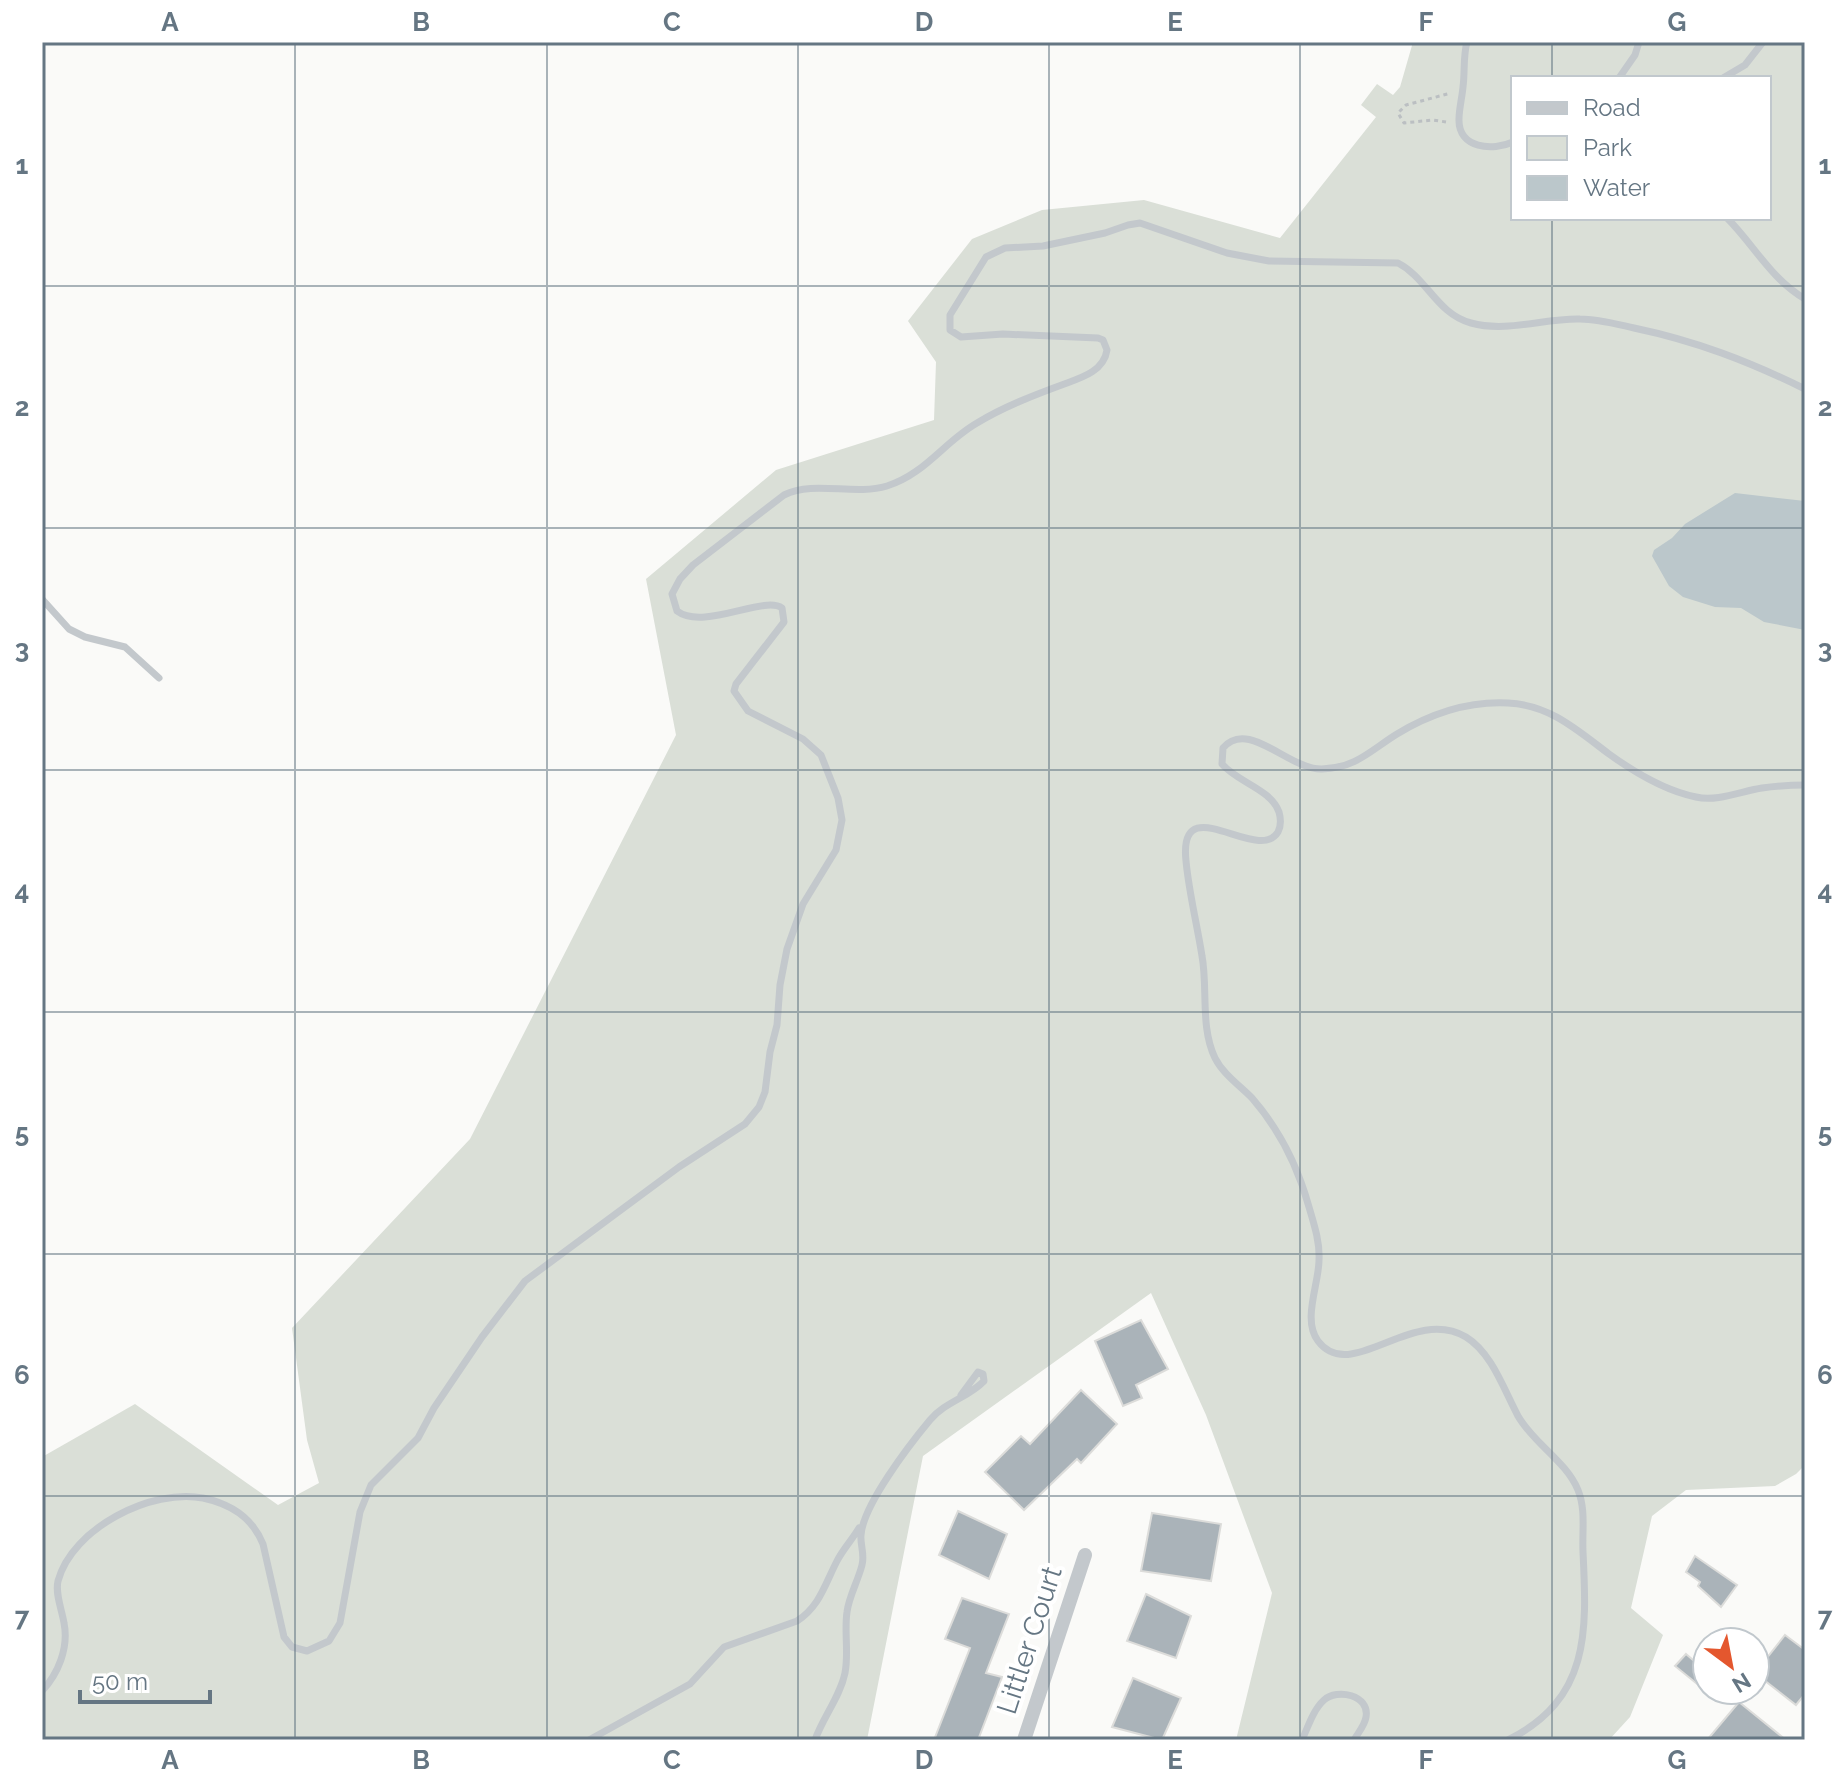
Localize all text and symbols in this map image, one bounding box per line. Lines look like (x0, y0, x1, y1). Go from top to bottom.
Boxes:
text: A (161, 7, 179, 37)
text: B (412, 7, 430, 37)
text: C (663, 7, 681, 37)
text: D (915, 7, 933, 37)
text: E (1167, 7, 1183, 37)
text: F (1419, 7, 1434, 37)
text: G (1668, 7, 1686, 37)
legend (1511, 76, 1771, 220)
text: Road (1583, 93, 1641, 122)
text: Park (1583, 133, 1632, 162)
text: 1 (16, 150, 29, 180)
text: 1 (1819, 150, 1832, 180)
text: Water (1583, 173, 1651, 202)
text: 2 (15, 392, 29, 422)
text: 2 (1818, 392, 1832, 422)
text: 3 (15, 634, 29, 664)
text: 3 (1818, 634, 1832, 664)
text: 4 (15, 876, 29, 906)
text: 4 (1818, 876, 1832, 906)
text: 5 (15, 1118, 29, 1148)
text: 5 (1818, 1118, 1832, 1148)
text: 6 (14, 1360, 30, 1390)
text: 6 (1817, 1360, 1833, 1390)
street label: Littler Court (990, 1562, 1069, 1718)
text: 7 (15, 1602, 30, 1632)
text: 7 (1818, 1602, 1833, 1632)
north arrow (1691, 1626, 1771, 1706)
scale bar (80, 1654, 210, 1704)
text: 50 m (92, 1667, 148, 1696)
text: N (1728, 1667, 1756, 1698)
text: A (161, 1745, 179, 1775)
text: B (412, 1745, 430, 1775)
text: C (663, 1745, 681, 1775)
text: D (915, 1745, 933, 1775)
text: E (1167, 1745, 1183, 1775)
text: F (1419, 1745, 1434, 1775)
text: G (1668, 1745, 1686, 1775)

